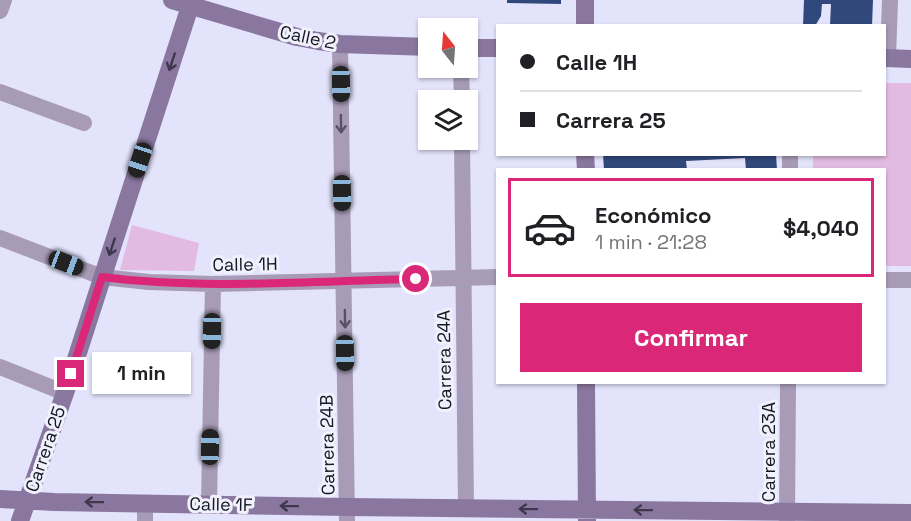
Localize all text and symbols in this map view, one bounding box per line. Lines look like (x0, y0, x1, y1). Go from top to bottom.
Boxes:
north arrow (418, 18, 478, 78)
map controls (418, 18, 478, 150)
street label: Calle 2 (278, 20, 338, 54)
text: Calle 1H (556, 48, 637, 76)
one-way arrow (166, 52, 177, 71)
car (332, 66, 350, 102)
button: layers (418, 90, 478, 150)
text: Carrera 25 (556, 106, 666, 134)
one-way arrow (335, 113, 347, 133)
car (126, 140, 154, 180)
car (333, 175, 351, 211)
icon: car (523, 201, 577, 255)
text: Económico (595, 201, 712, 229)
text: $4,040 (783, 214, 859, 242)
text: 1 min · 21:28 (595, 229, 707, 255)
one-way arrow (106, 237, 117, 256)
car (46, 248, 86, 278)
street label: Calle 1H (212, 252, 278, 276)
route start (402, 265, 429, 292)
button: Confirmar (520, 303, 862, 372)
one-way arrow (339, 308, 350, 328)
street label: Carrera 24A (432, 310, 456, 410)
car (203, 313, 221, 349)
car (336, 335, 354, 371)
callout: 1 min (92, 353, 191, 395)
route end (57, 360, 84, 387)
text: 1 min (117, 360, 166, 386)
street label: Carrera 24B (315, 394, 339, 496)
street label: Carrera 23A (757, 402, 780, 502)
street label: Carrera 25 (20, 403, 70, 495)
car (201, 429, 219, 465)
street label: Calle 1F (189, 492, 253, 516)
one-way arrow (84, 497, 104, 508)
one-way arrow (279, 500, 299, 511)
one-way arrow (519, 503, 539, 515)
one-way arrow (633, 504, 653, 516)

